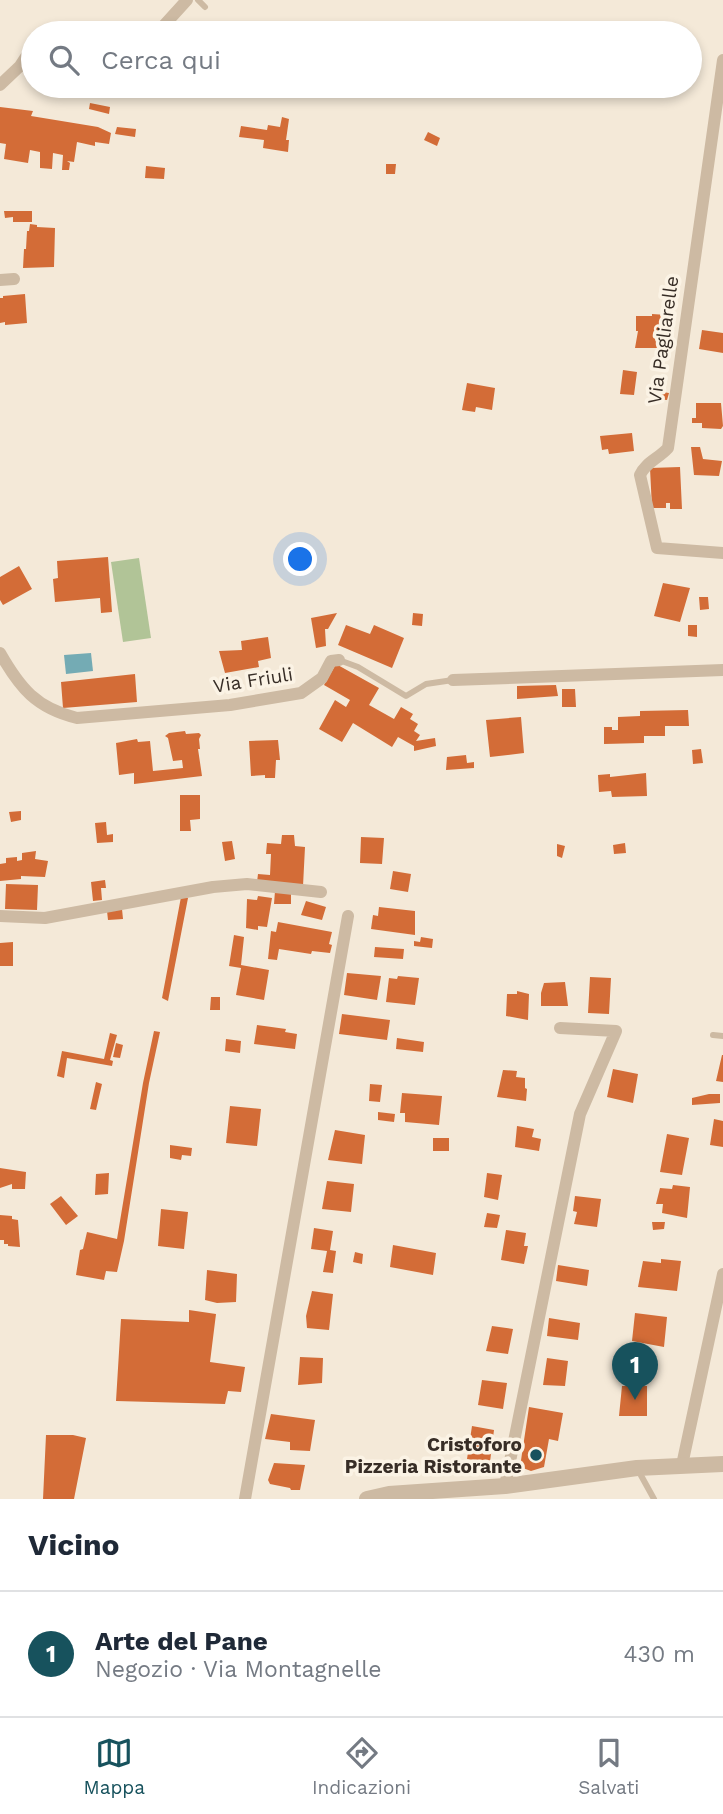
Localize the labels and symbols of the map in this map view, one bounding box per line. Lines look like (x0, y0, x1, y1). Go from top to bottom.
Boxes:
street label: Via Pagliarelle (643, 274, 683, 406)
your location (283, 542, 317, 576)
street label: Via Friuli (212, 662, 294, 698)
pin: 1 (612, 1342, 658, 1400)
place label: Cristoforo Pizzeria Ristorante (345, 1433, 522, 1478)
marker: Cristoforo Pizzeria Ristorante (528, 1447, 544, 1463)

